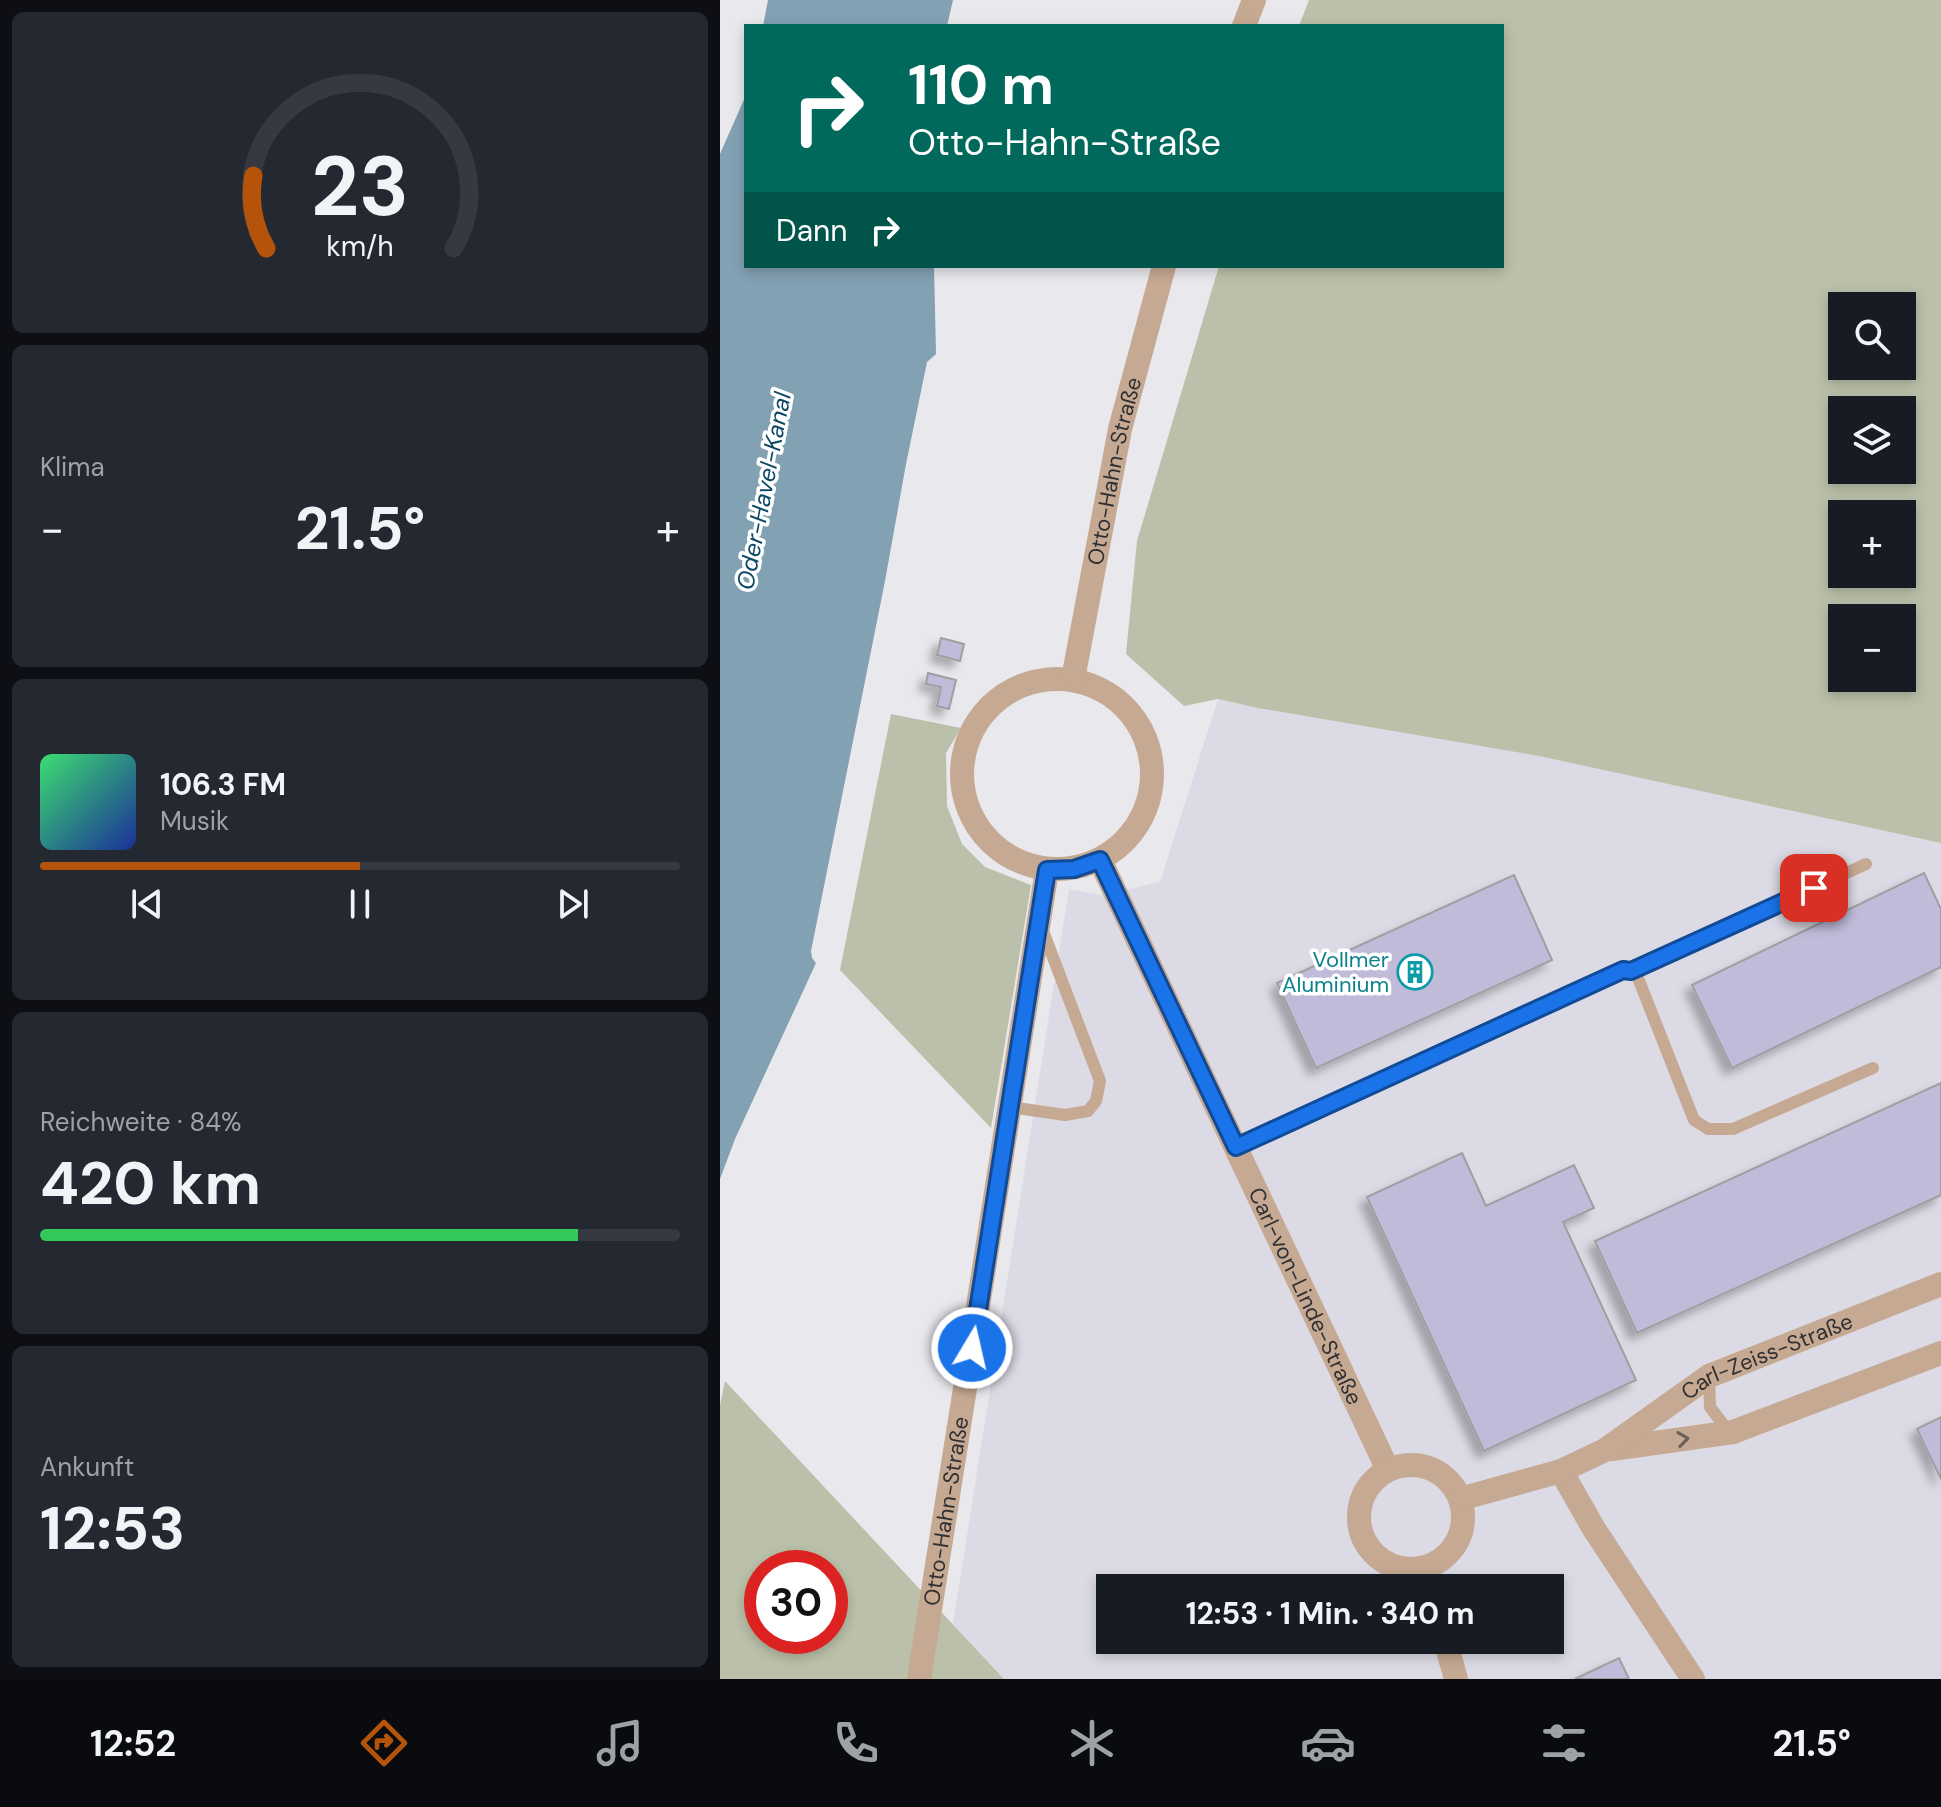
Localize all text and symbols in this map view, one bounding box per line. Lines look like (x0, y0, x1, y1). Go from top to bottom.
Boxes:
text: 110 m (908, 48, 1054, 121)
icon: right (776, 56, 880, 160)
text: Otto-Hahn-Straße (908, 119, 1221, 166)
text: 23 (311, 131, 409, 240)
icon: right (863, 208, 907, 252)
text: Dann (776, 211, 847, 250)
text: km/h (326, 228, 394, 265)
map controls (1828, 292, 1916, 692)
button: search (1828, 292, 1916, 380)
street label: Otto-Hahn-Straße (1081, 374, 1148, 567)
water label: Oder-Havel-Kanal (729, 389, 798, 592)
button: layers (1828, 396, 1916, 484)
text: Klima (40, 450, 105, 484)
text: 21.5° (295, 489, 425, 568)
text: − (40, 500, 64, 558)
text: + (656, 500, 680, 558)
button: + (1828, 500, 1916, 588)
button: − (1828, 604, 1916, 692)
text: 106.3 FM (160, 765, 286, 804)
text: Musik (160, 804, 229, 838)
pin (1780, 854, 1848, 922)
icon: arrive (1792, 866, 1836, 910)
icon: previous (125, 882, 169, 926)
icon: pause (338, 882, 382, 926)
icon: next (551, 882, 595, 926)
place label: Vollmer Aluminium (1282, 945, 1389, 999)
building icon: Vollmer Aluminium (1396, 953, 1434, 991)
text: Reichweite · 84% (40, 1105, 241, 1139)
text: 420 km (40, 1144, 261, 1223)
street label: Carl-von-Linde-Straße (1242, 1183, 1369, 1410)
position arrow (930, 1306, 1014, 1390)
street label: Carl-Zeiss-Straße (1675, 1307, 1857, 1406)
street label: Otto-Hahn-Straße (917, 1414, 975, 1608)
one-way arrow (1676, 1431, 1689, 1448)
text: Ankunft (40, 1450, 134, 1484)
text: 12:53 (40, 1489, 185, 1568)
speed limit sign: 30 (744, 1550, 848, 1654)
text: 12:53 · 1 Min. · 340 m (1186, 1594, 1474, 1633)
icon: directions (356, 1715, 412, 1771)
icon: music (592, 1715, 648, 1771)
icon: phone (828, 1715, 884, 1771)
icon: climate (1064, 1715, 1120, 1771)
icon: car (1300, 1715, 1356, 1771)
icon: filters (1536, 1715, 1592, 1771)
text: 12:52 (90, 1720, 176, 1767)
text: 21.5° (1773, 1720, 1851, 1767)

